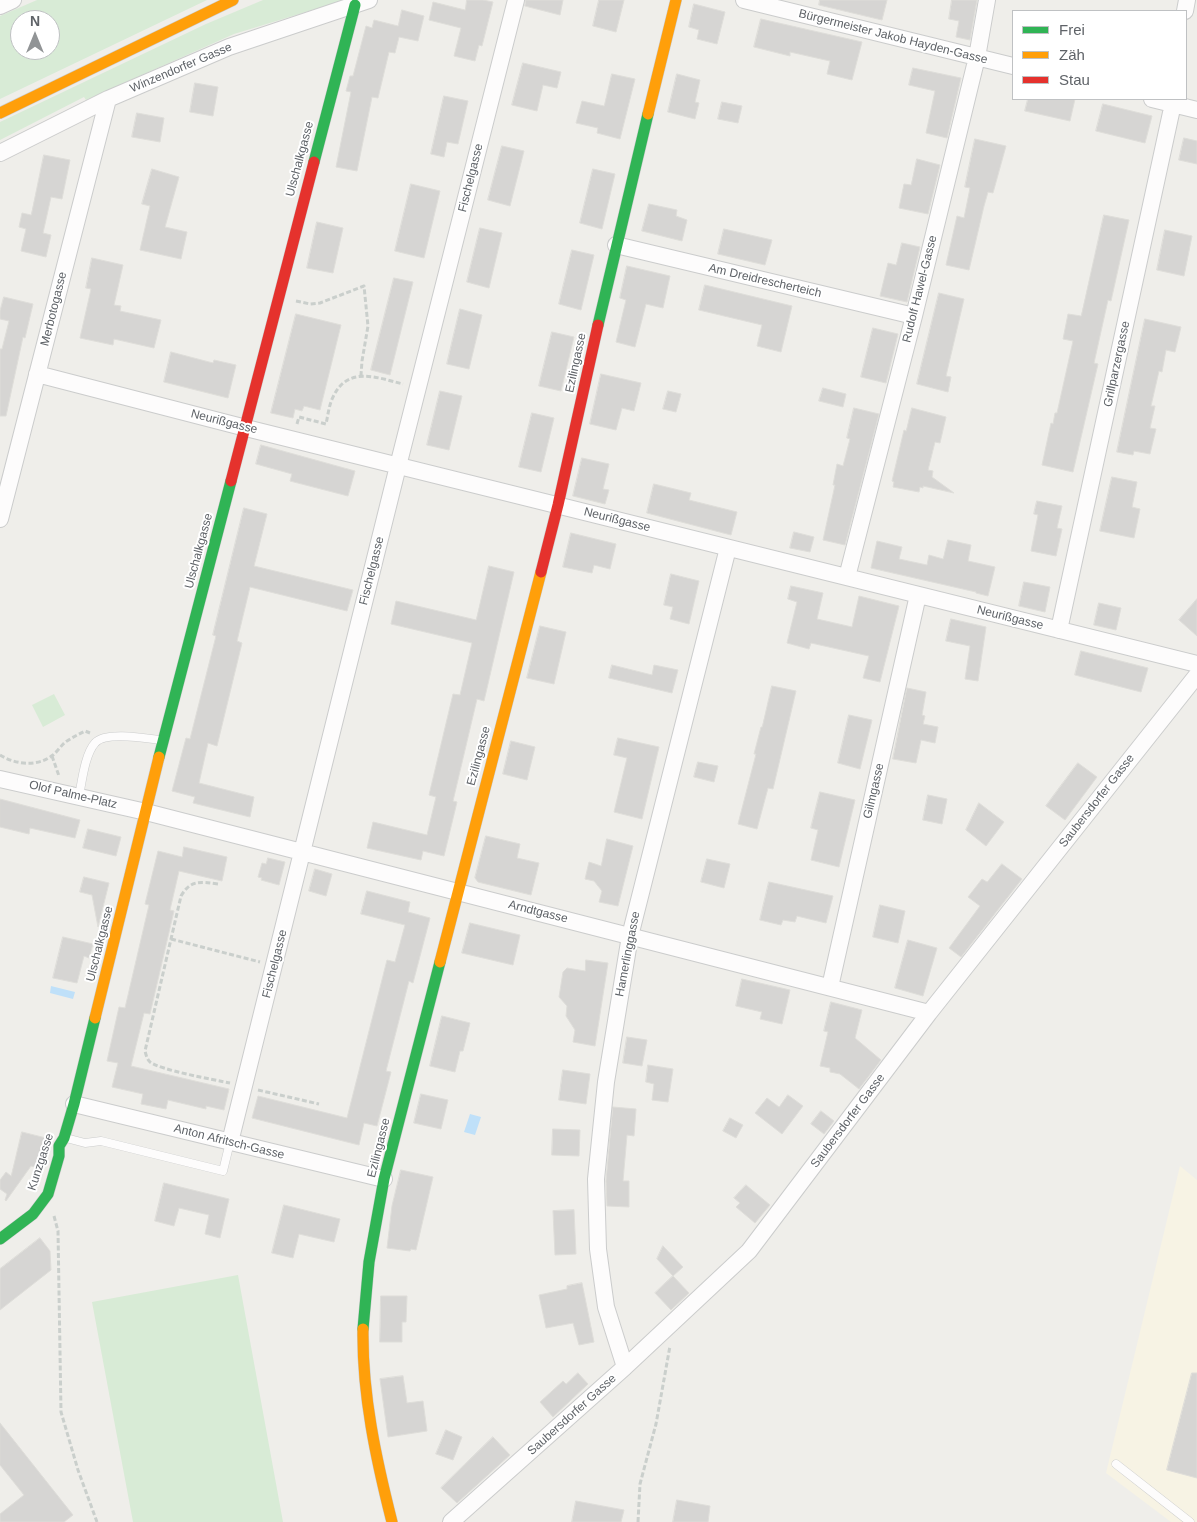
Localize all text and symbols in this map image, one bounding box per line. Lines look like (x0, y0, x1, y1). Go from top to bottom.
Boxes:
street label: Bürgermeister Jakob Hayden-Gasse (797, 7, 989, 67)
north arrow (10, 10, 60, 60)
legend (1012, 10, 1187, 100)
text: N (30, 13, 40, 29)
text: Frei (1059, 21, 1085, 38)
street label: Winzendorfer Gasse (128, 40, 234, 96)
text: Zäh (1059, 46, 1085, 63)
text: Stau (1059, 71, 1090, 88)
street label: Ulschalkgasse (283, 120, 317, 198)
street label: Fischelgasse (456, 142, 486, 214)
street label: Rudolf Hawel-Gasse (900, 234, 940, 344)
street label: Am Dreidrescherteich (707, 261, 823, 301)
street label: Merbotogasse (38, 270, 70, 348)
street label: Grillparzergasse (1101, 320, 1133, 408)
street label: Ezilingasse (563, 332, 589, 394)
street label: Neurißgasse (189, 407, 259, 437)
street label: Neurißgasse (582, 505, 652, 535)
street label: Ulschalkgasse (182, 512, 216, 590)
street label: Fischelgasse (357, 535, 387, 607)
street label: Neurißgasse (975, 603, 1045, 633)
street label: Ezilingasse (464, 725, 494, 787)
street label: Saubersdorfer Gasse (1056, 752, 1138, 850)
street label: Gilmgasse (861, 762, 887, 820)
street label: Olof Palme-Platz (28, 778, 118, 812)
street label: Arndtgasse (507, 898, 569, 926)
street label: Ulschalkgasse (84, 905, 116, 983)
street label: Hamerlinggasse (613, 910, 643, 998)
street label: Fischelgasse (260, 928, 290, 1000)
street label: Saubersdorfer Gasse (808, 1071, 888, 1171)
street label: Ezilingasse (365, 1117, 393, 1179)
street label: Anton Afritsch-Gasse (172, 1121, 286, 1163)
street label: Kunzgasse (25, 1132, 57, 1192)
street label: Saubersdorfer Gasse (525, 1371, 619, 1459)

